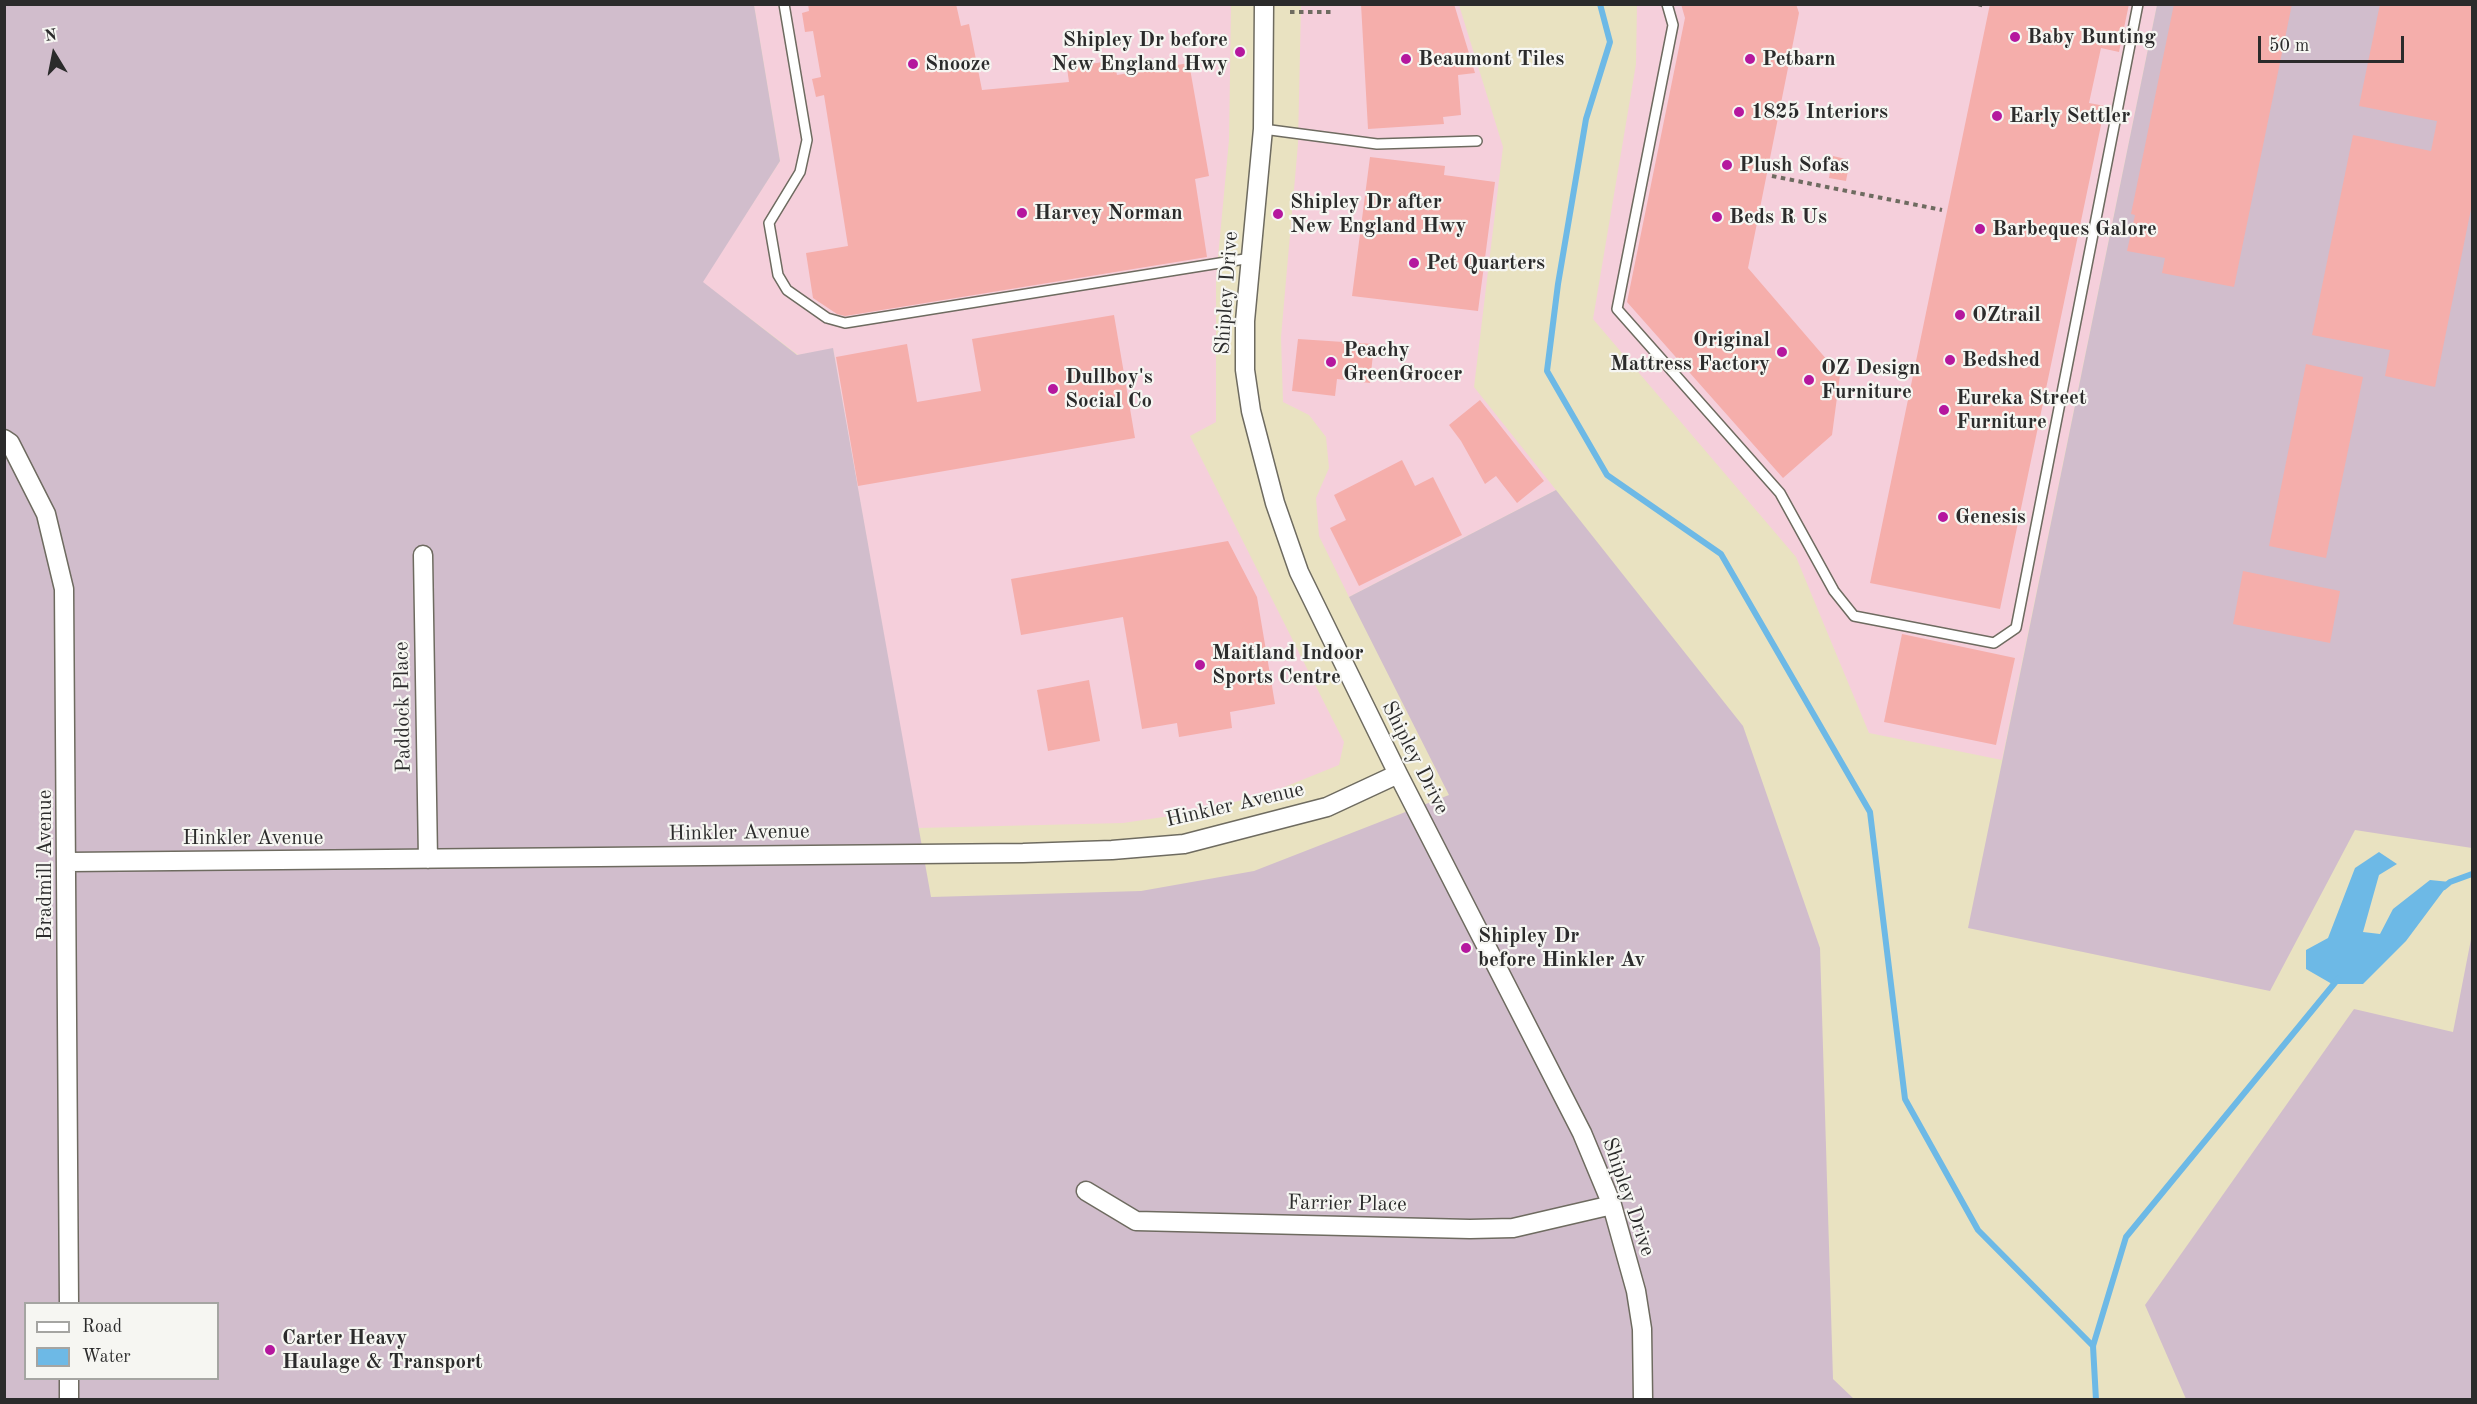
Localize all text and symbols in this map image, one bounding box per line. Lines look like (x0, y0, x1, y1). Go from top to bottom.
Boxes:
north arrow (24, 24, 84, 84)
place label: Baby Bunting (2027, 24, 2156, 50)
scale bar (2261, 24, 2406, 62)
text: N (43, 27, 58, 45)
place label: Shipley Dr before New England Hwy (1051, 27, 1228, 77)
marker: Baby Bunting (2008, 30, 2022, 44)
text: 50 m (2269, 37, 2309, 55)
marker: Shipley Dr before New England Hwy (1233, 45, 1247, 59)
place label: Beaumont Tiles (1418, 46, 1564, 72)
place label: Petbarn (1762, 46, 1836, 72)
place label: Snooze (925, 51, 990, 77)
marker: Beaumont Tiles (1399, 52, 1413, 66)
marker: Petbarn (1743, 52, 1757, 66)
marker: Snooze (906, 57, 920, 71)
place label: 1825 Interiors (1751, 99, 1888, 125)
place label: Early Settler (2009, 103, 2130, 129)
marker: 1825 Interiors (1732, 105, 1746, 119)
marker: Early Settler (1990, 109, 2004, 123)
place label: Plush Sofas (1739, 152, 1849, 178)
marker: Plush Sofas (1720, 158, 1734, 172)
place label: Shipley Dr after New England Hwy (1290, 189, 1467, 239)
place label: Harvey Norman (1034, 200, 1183, 226)
place label: Beds R Us (1729, 204, 1827, 230)
marker: Harvey Norman (1015, 206, 1029, 220)
marker: Shipley Dr after New England Hwy (1271, 207, 1285, 221)
marker: Beds R Us (1710, 210, 1724, 224)
place label: Barbeques Galore (1992, 216, 2157, 242)
marker: Barbeques Galore (1973, 222, 1987, 236)
street label: Shipley Drive (1210, 230, 1244, 356)
place label: Pet Quarters (1426, 250, 1545, 276)
marker: Pet Quarters (1407, 256, 1421, 270)
place label: OZtrail (1972, 302, 2041, 328)
marker: OZtrail (1953, 308, 1967, 322)
place label: Original Mattress Factory (1610, 327, 1770, 377)
place label: Peachy GreenGrocer (1343, 337, 1462, 387)
marker: Original Mattress Factory (1775, 345, 1789, 359)
place label: Bedshed (1962, 347, 2040, 373)
marker: Bedshed (1943, 353, 1957, 367)
marker: Peachy GreenGrocer (1324, 355, 1338, 369)
place label: OZ Design Furniture (1821, 355, 1920, 405)
place label: Dullboy's Social Co (1065, 364, 1153, 414)
marker: OZ Design Furniture (1802, 373, 1816, 387)
marker: Dullboy's Social Co (1046, 382, 1060, 396)
place label: Eureka Street Furniture (1956, 385, 2087, 435)
marker: Eureka Street Furniture (1937, 403, 1951, 417)
place label: Genesis (1955, 504, 2026, 530)
marker: Genesis (1936, 510, 1950, 524)
place label: Maitland Indoor Sports Centre (1212, 640, 1364, 690)
street label: Paddock Place (389, 641, 417, 773)
marker: Maitland Indoor Sports Centre (1193, 658, 1207, 672)
street label: Shipley Drive (1376, 697, 1454, 819)
street label: Hinkler Avenue (1163, 777, 1307, 833)
street label: Bradmill Avenue (32, 790, 58, 940)
street label: Hinkler Avenue (668, 819, 810, 847)
street label: Hinkler Avenue (183, 825, 323, 851)
place label: Shipley Dr before Hinkler Av (1478, 923, 1645, 973)
marker: Shipley Dr before Hinkler Av (1459, 941, 1473, 955)
street label: Shipley Drive (1596, 1134, 1660, 1260)
street label: Farrier Place (1287, 1190, 1407, 1218)
legend (24, 1302, 219, 1380)
text: Road (82, 1318, 122, 1336)
place label: Carter Heavy Haulage & Transport (282, 1325, 483, 1375)
marker: Carter Heavy Haulage & Transport (263, 1343, 277, 1357)
text: Water (82, 1348, 131, 1366)

